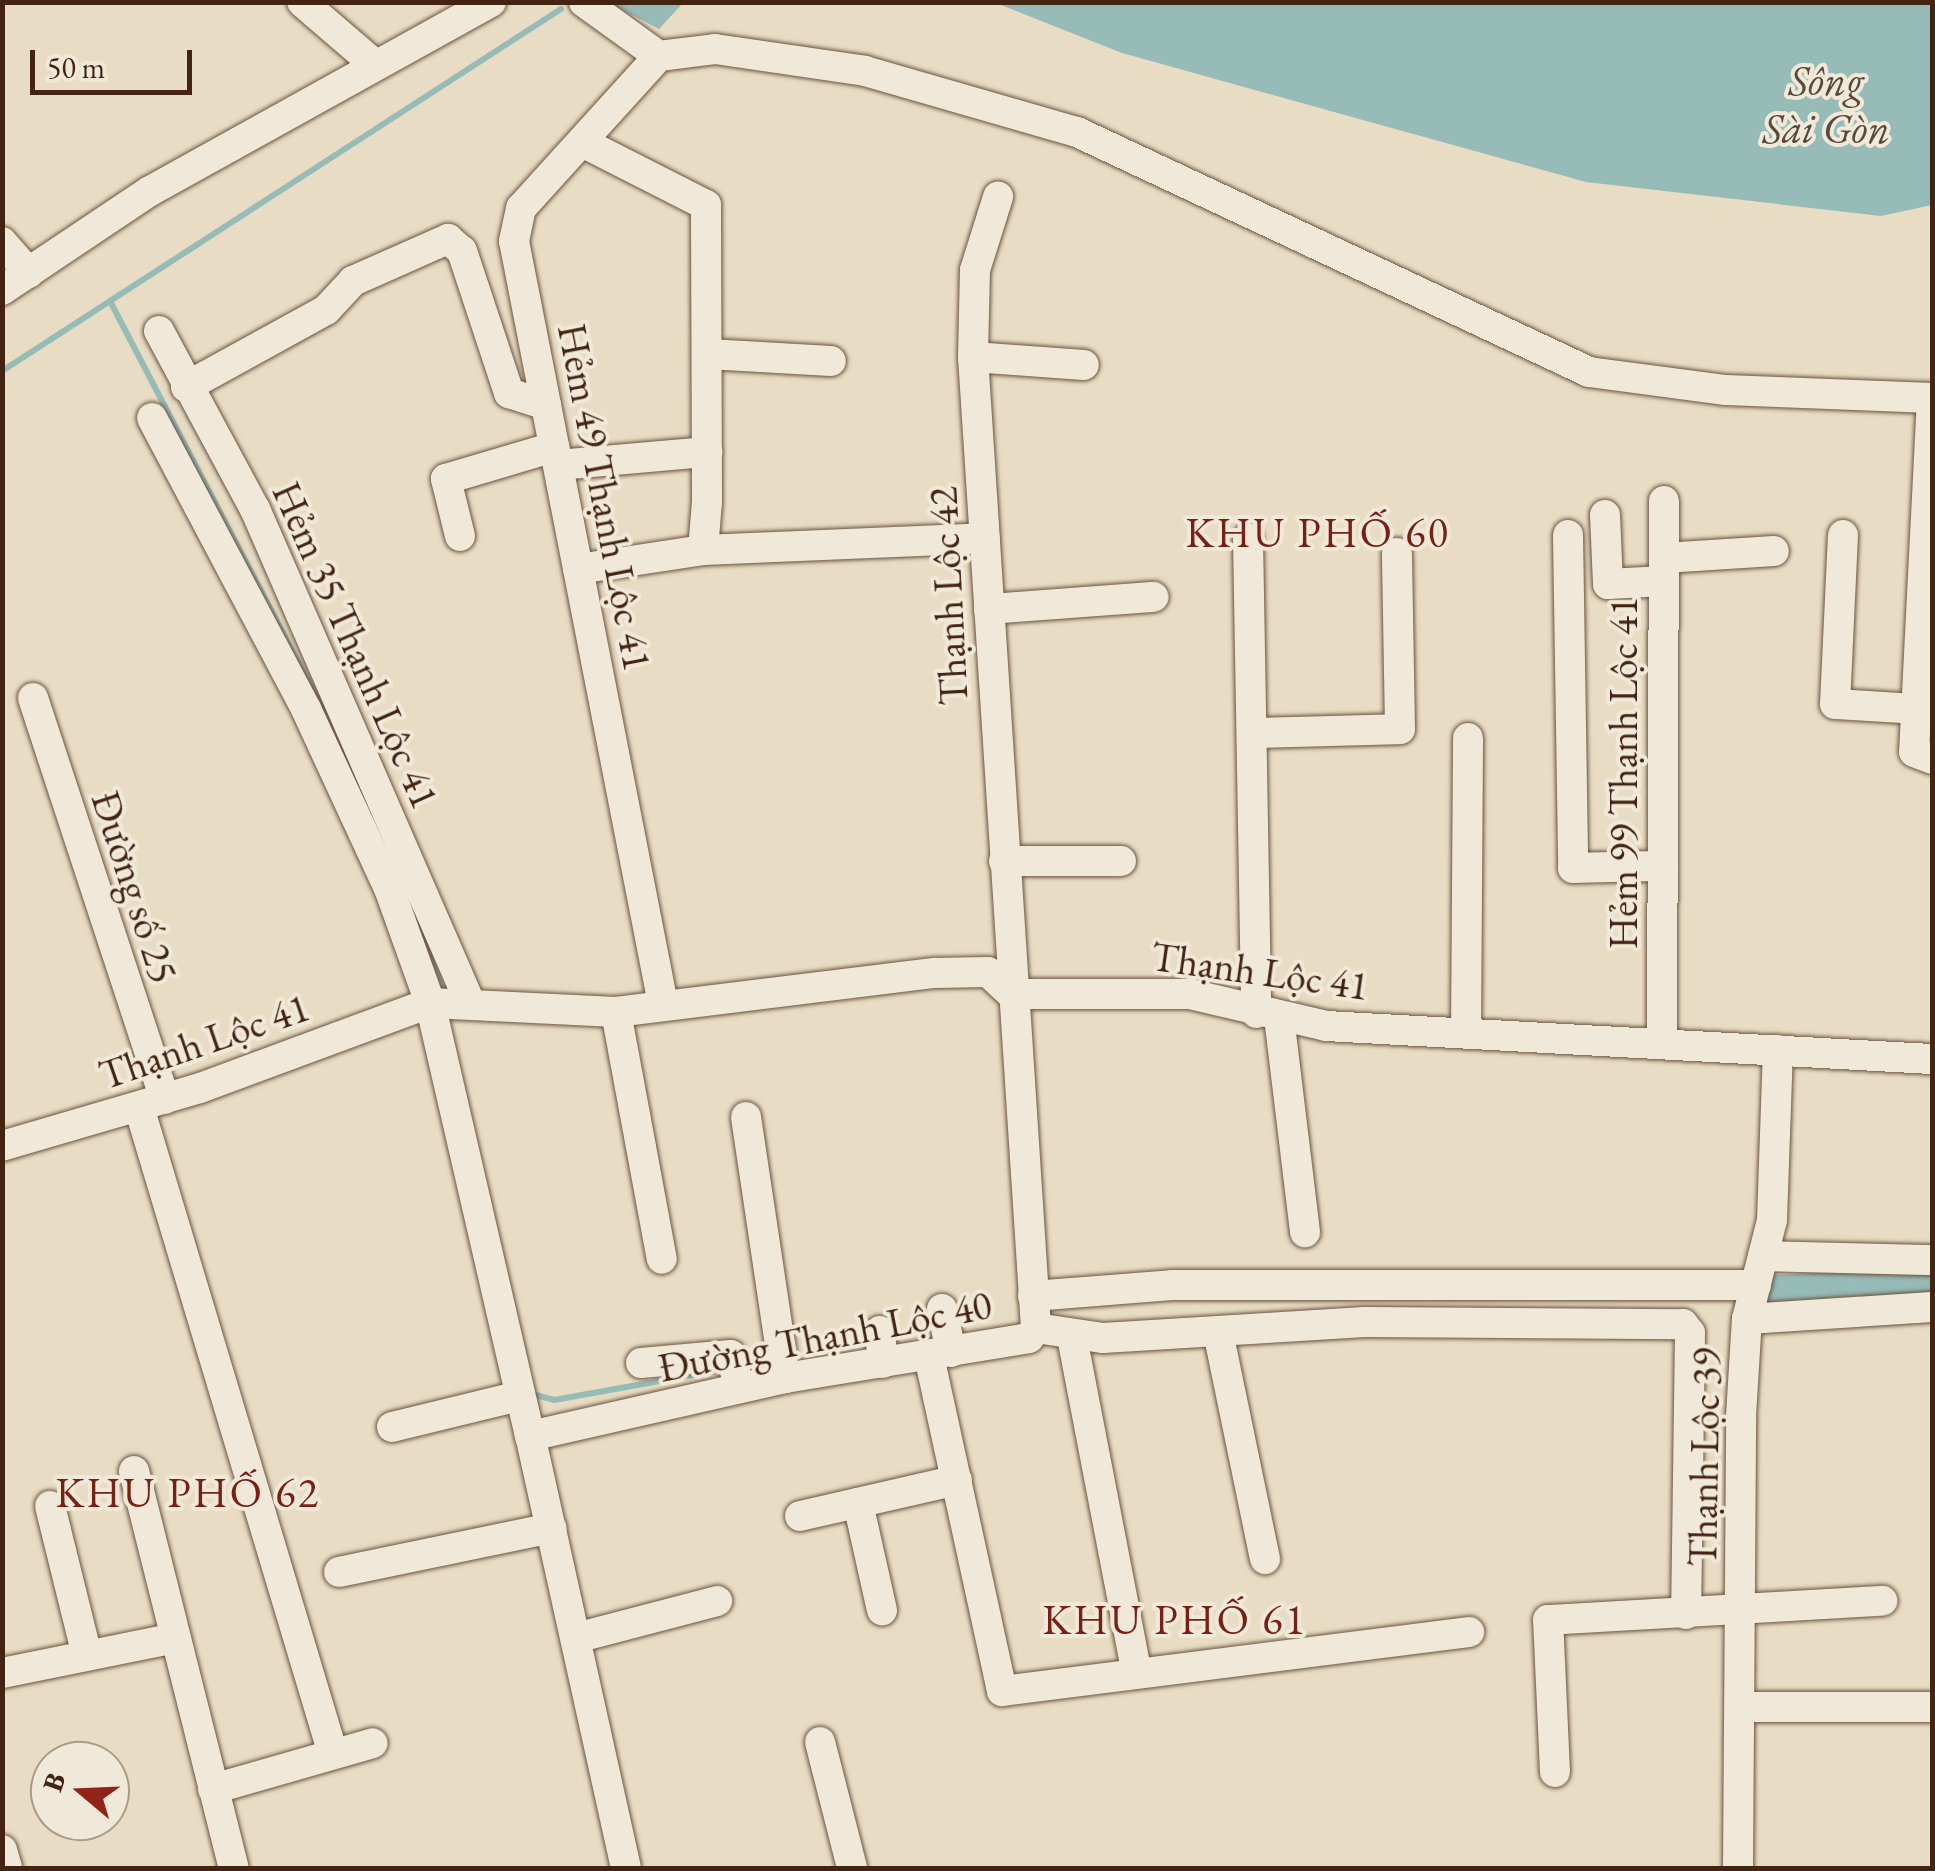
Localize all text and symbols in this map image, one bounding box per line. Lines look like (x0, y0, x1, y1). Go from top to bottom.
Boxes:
scale bar (35, 30, 198, 92)
text: 50 m (47, 48, 105, 87)
water label: Sông Sài Gòn (1762, 56, 1890, 154)
street label: Hẻm 49 Thạnh Lộc 41 (548, 319, 662, 675)
street label: Hẻm 35 Thạnh Lộc 41 (262, 474, 450, 816)
street label: Thạnh Lộc 42 (918, 485, 978, 707)
district label: KHU PHỐ 60 (1186, 508, 1450, 558)
street label: Hẻm 99 Thạnh Lộc 41 (1599, 597, 1647, 949)
street label: Đường số 25 (82, 785, 188, 989)
street label: Thạnh Lộc 41 (1148, 932, 1372, 1010)
street label: Thạnh Lộc 41 (93, 983, 315, 1099)
street label: Đường Thạnh Lộc 40 (654, 1280, 996, 1392)
street label: Thạnh Lộc 39 (1678, 1347, 1730, 1567)
district label: KHU PHỐ 62 (56, 1468, 320, 1518)
district label: KHU PHỐ 61 (1043, 1595, 1307, 1645)
north arrow (30, 1741, 130, 1841)
text: B (34, 1768, 73, 1796)

